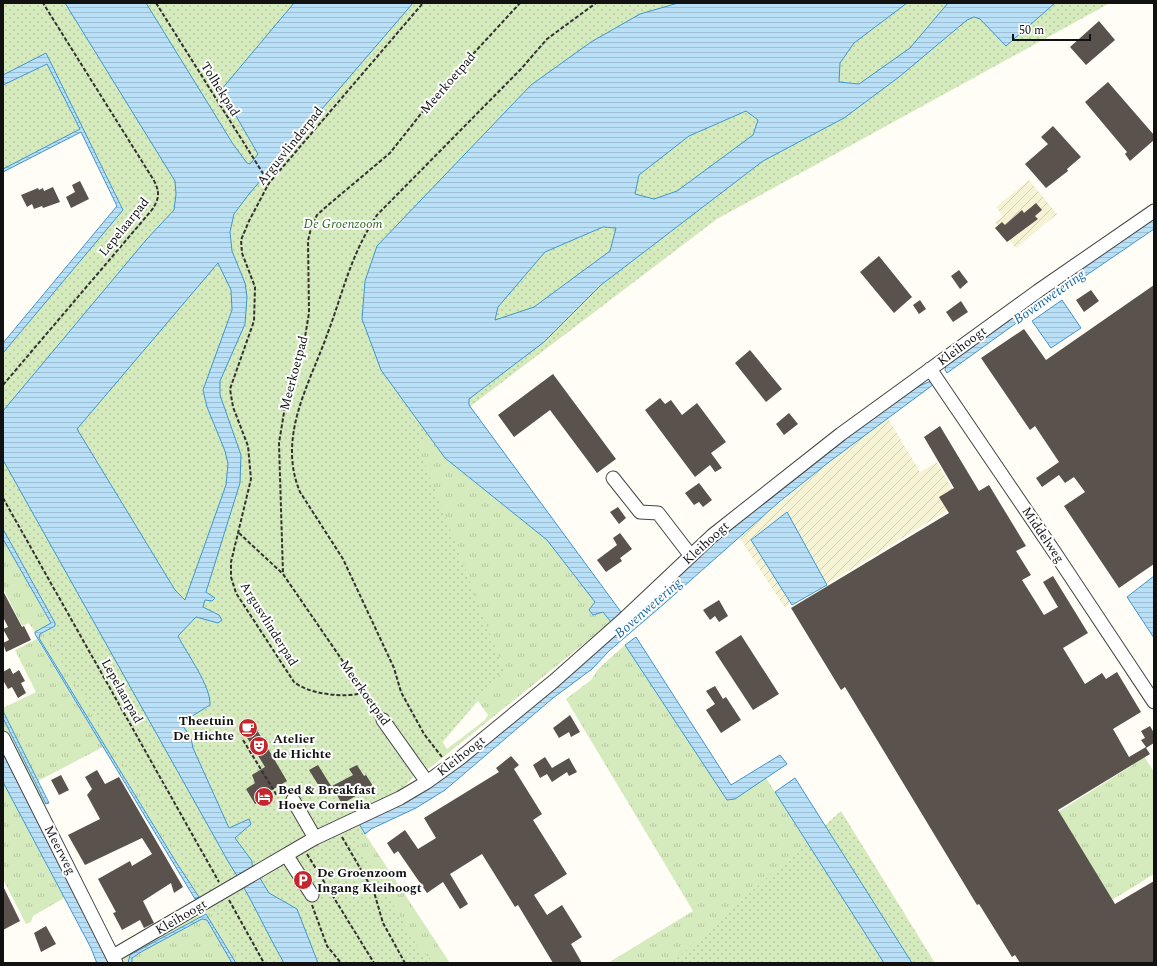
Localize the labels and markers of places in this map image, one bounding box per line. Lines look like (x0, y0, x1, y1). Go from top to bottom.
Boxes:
place label: Theetuin De Hichte (173, 711, 234, 746)
cafe icon: Theetuin De Hichte (237, 717, 259, 739)
place label: Atelier de Hichte (273, 729, 331, 764)
theatre icon: Atelier de Hichte (248, 735, 270, 757)
place label: Bed & Breakfast Hoeve Cornelia (278, 780, 376, 815)
hotel icon: Bed & Breakfast Hoeve Cornelia (253, 786, 275, 808)
place label: De Groenzoom Ingang Kleihoogt (317, 863, 422, 898)
parking icon: De Groenzoom Ingang Kleihoogt (292, 869, 314, 891)

